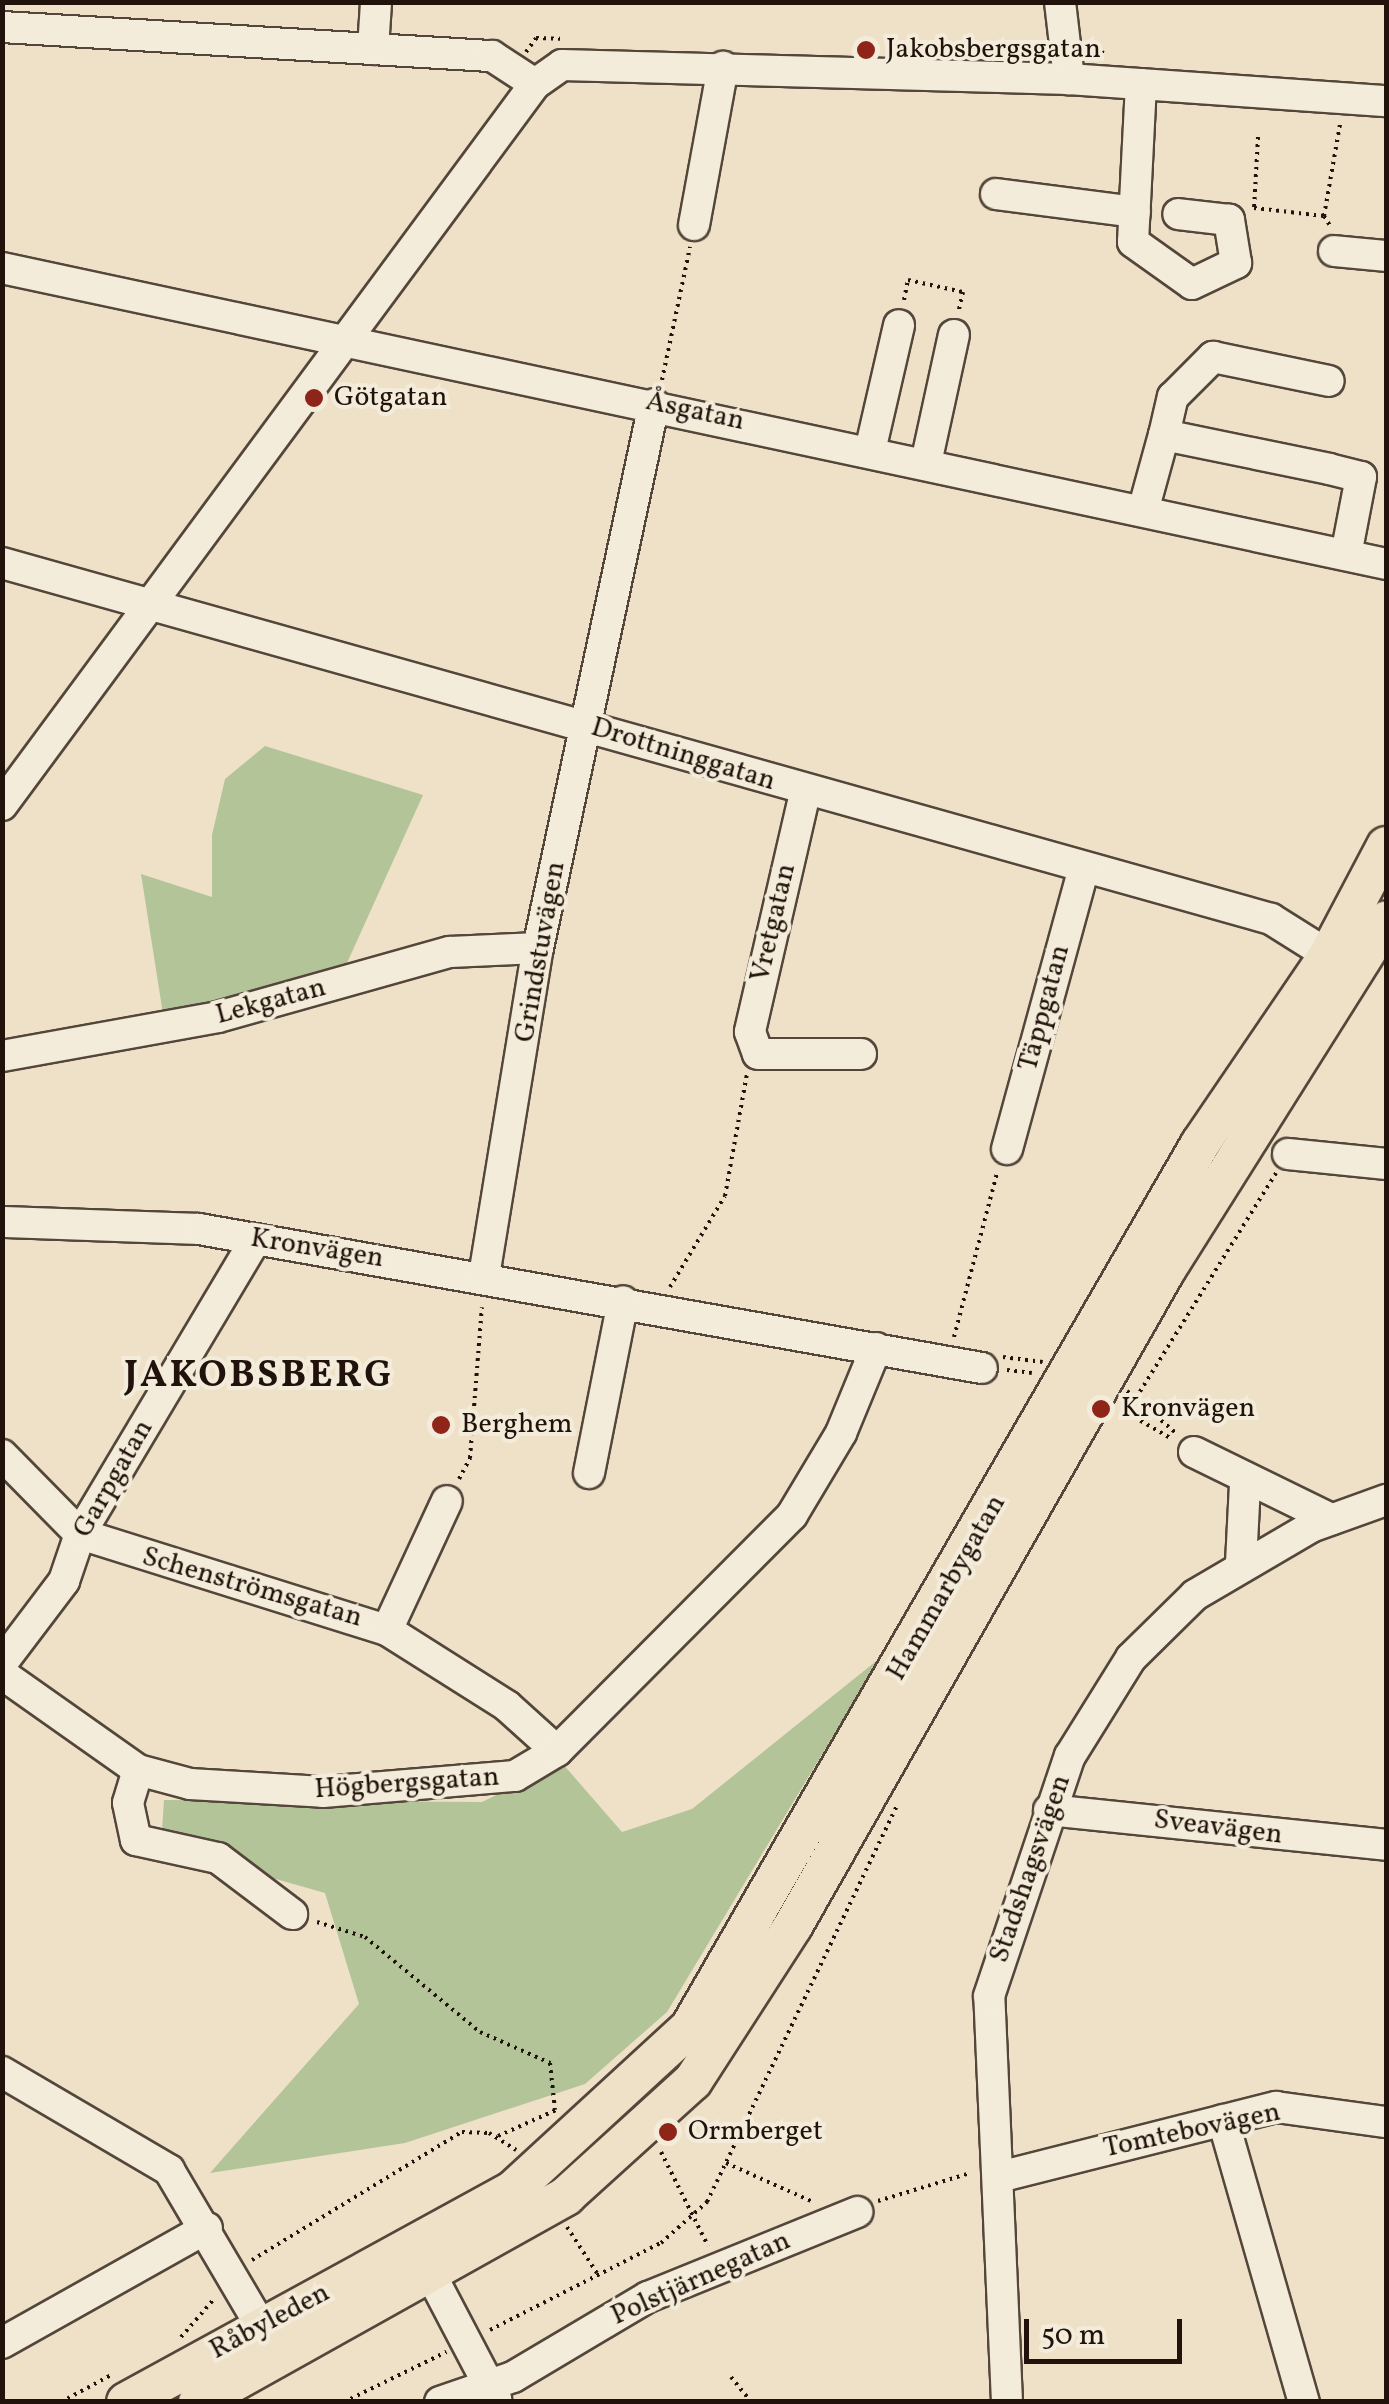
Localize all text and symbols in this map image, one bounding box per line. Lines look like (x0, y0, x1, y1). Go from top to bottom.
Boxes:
place label: Jakobsbergsgatan (886, 33, 1101, 67)
marker: Jakobsbergsgatan (855, 39, 877, 61)
place label: Götgatan (334, 381, 448, 415)
street label: Åsgatan (643, 385, 747, 439)
marker: Götgatan (303, 387, 325, 409)
street label: Drottninggatan (587, 711, 779, 799)
street label: Grindstuvägen (509, 859, 573, 1045)
street label: Vretgatan (744, 861, 804, 985)
street label: Täppgatan (1012, 941, 1078, 1075)
street label: Lekgatan (212, 971, 330, 1033)
street label: Kronvägen (248, 1222, 386, 1276)
district label: JAKOBSBERG (124, 1354, 394, 1400)
place label: Kronvägen (1121, 1392, 1255, 1426)
marker: Kronvägen (1090, 1398, 1112, 1420)
place label: Berghem (461, 1408, 572, 1442)
street label: Garpgatan (67, 1414, 161, 1544)
marker: Berghem (430, 1414, 452, 1436)
street label: Hammarbygatan (880, 1489, 1014, 1687)
street label: Schenströmsgatan (138, 1541, 366, 1635)
street label: Högbergsgatan (313, 1761, 501, 1807)
street label: Stadshagsvägen (983, 1771, 1079, 1967)
street label: Sveavägen (1152, 1803, 1284, 1853)
street label: Tomtebovägen (1101, 2096, 1283, 2166)
place label: Ormberget (688, 2115, 823, 2149)
marker: Ormberget (657, 2121, 679, 2143)
street label: Polstjärnegatan (606, 2225, 796, 2333)
street label: Råbyleden (204, 2276, 336, 2368)
scale bar (1029, 2299, 1186, 2361)
text: 50 m (1041, 2315, 1105, 2357)

